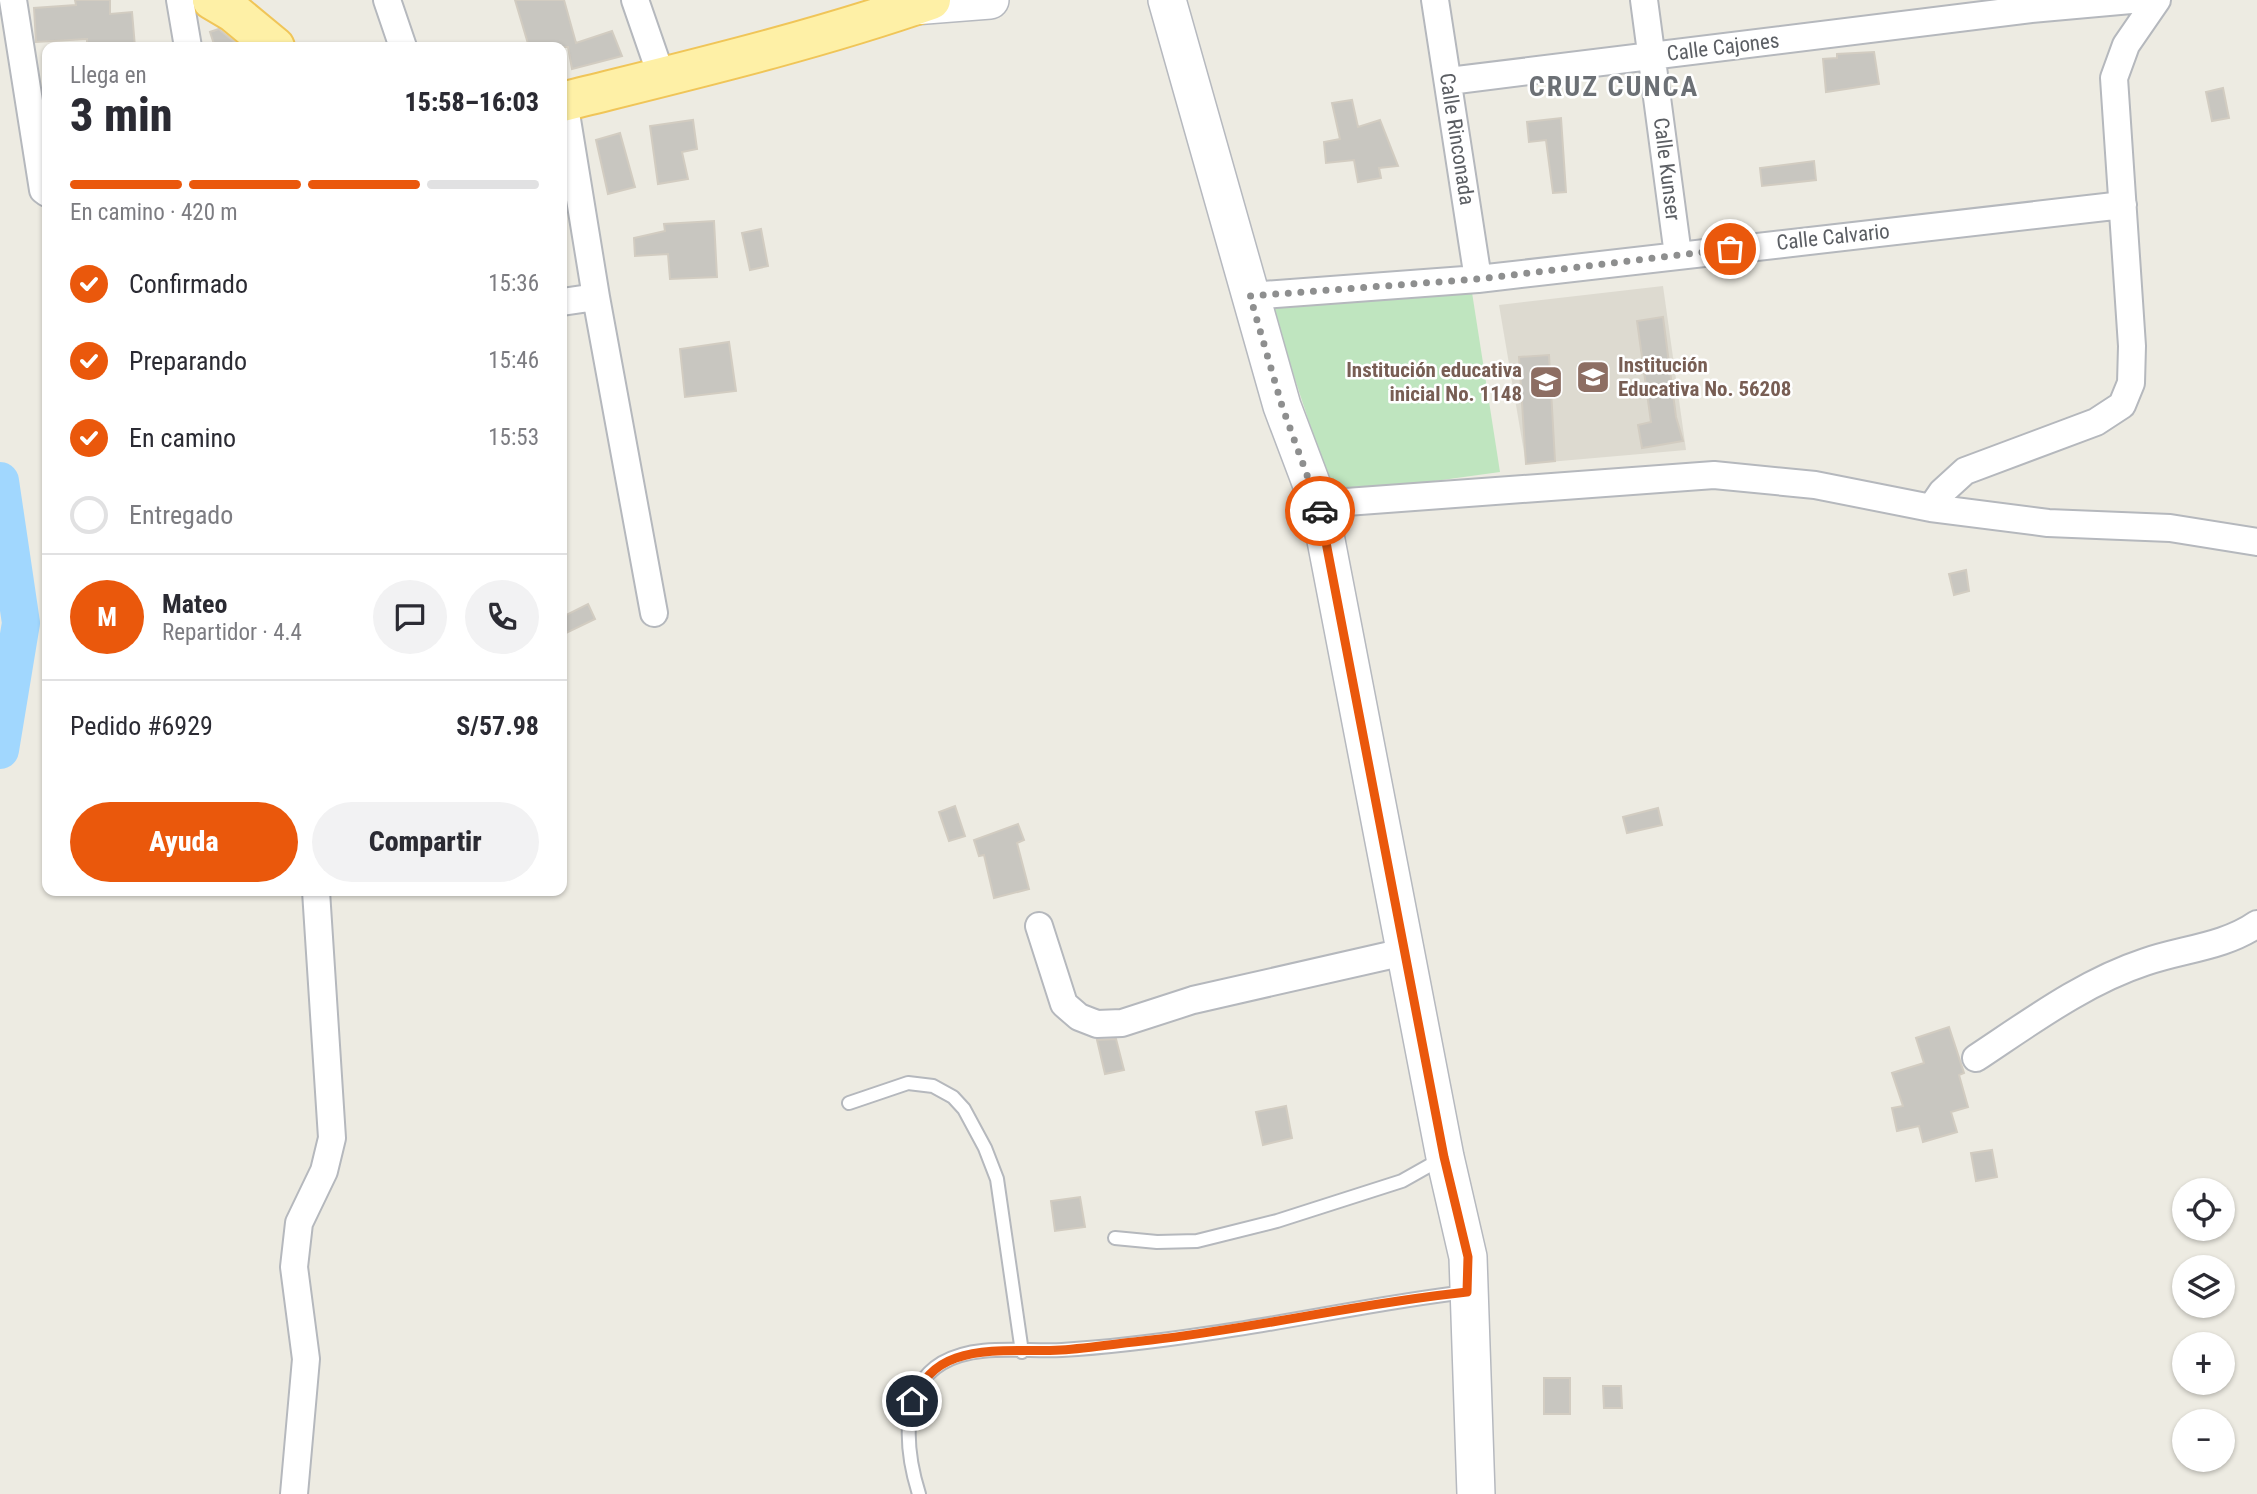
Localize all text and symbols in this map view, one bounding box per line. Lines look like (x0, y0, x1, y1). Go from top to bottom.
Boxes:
street label: Calle Cajones (1665, 28, 1781, 66)
text: Llega en (70, 62, 147, 89)
district label: CRUZ CUNCA (1529, 70, 1699, 103)
street label: Calle Rinconada (1435, 71, 1479, 207)
text: 15:58–16:03 (405, 87, 539, 117)
text: 3 min (70, 88, 173, 142)
street label: Calle Kunser (1649, 116, 1685, 222)
text: En camino · 420 m (70, 199, 238, 226)
pin (1700, 219, 1760, 279)
street label: Calle Calvario (1775, 219, 1891, 255)
icon: bag (1711, 230, 1749, 268)
icon: check (70, 265, 108, 303)
text: Confirmado (129, 269, 248, 299)
text: 15:36 (488, 270, 539, 297)
icon: check (70, 342, 108, 380)
text: Preparando (129, 346, 247, 376)
text: 15:46 (488, 347, 539, 374)
place label: Institución Educativa No. 56208 (1618, 353, 1791, 401)
place label: Institución educativa inicial No. 1148 (1346, 358, 1522, 406)
school or university icon: Institución Educativa No. 56208 (1574, 358, 1612, 396)
school or university icon: Institución educativa inicial No. 1148 (1527, 363, 1565, 401)
icon: check (70, 419, 108, 457)
text: En camino (129, 423, 236, 453)
text: 15:53 (488, 424, 539, 451)
courier (1285, 476, 1355, 546)
icon: car (1301, 492, 1339, 530)
text: Entregado (129, 500, 233, 530)
button: chat (373, 580, 447, 654)
button: phone (465, 580, 539, 654)
text: Mateo (162, 589, 227, 619)
text: M (97, 602, 117, 632)
text: Repartidor · 4.4 (162, 619, 302, 646)
text: Pedido #6929 (70, 711, 213, 741)
text: S/57.98 (456, 711, 539, 741)
button: Ayuda (70, 802, 298, 882)
button: Compartir (312, 802, 539, 882)
map controls (2172, 1178, 2235, 1472)
button: locate (2172, 1178, 2235, 1241)
button: layers (2172, 1255, 2235, 1318)
button: + (2172, 1332, 2235, 1395)
pin (882, 1371, 942, 1431)
icon: home (893, 1382, 931, 1420)
button: − (2172, 1409, 2235, 1472)

